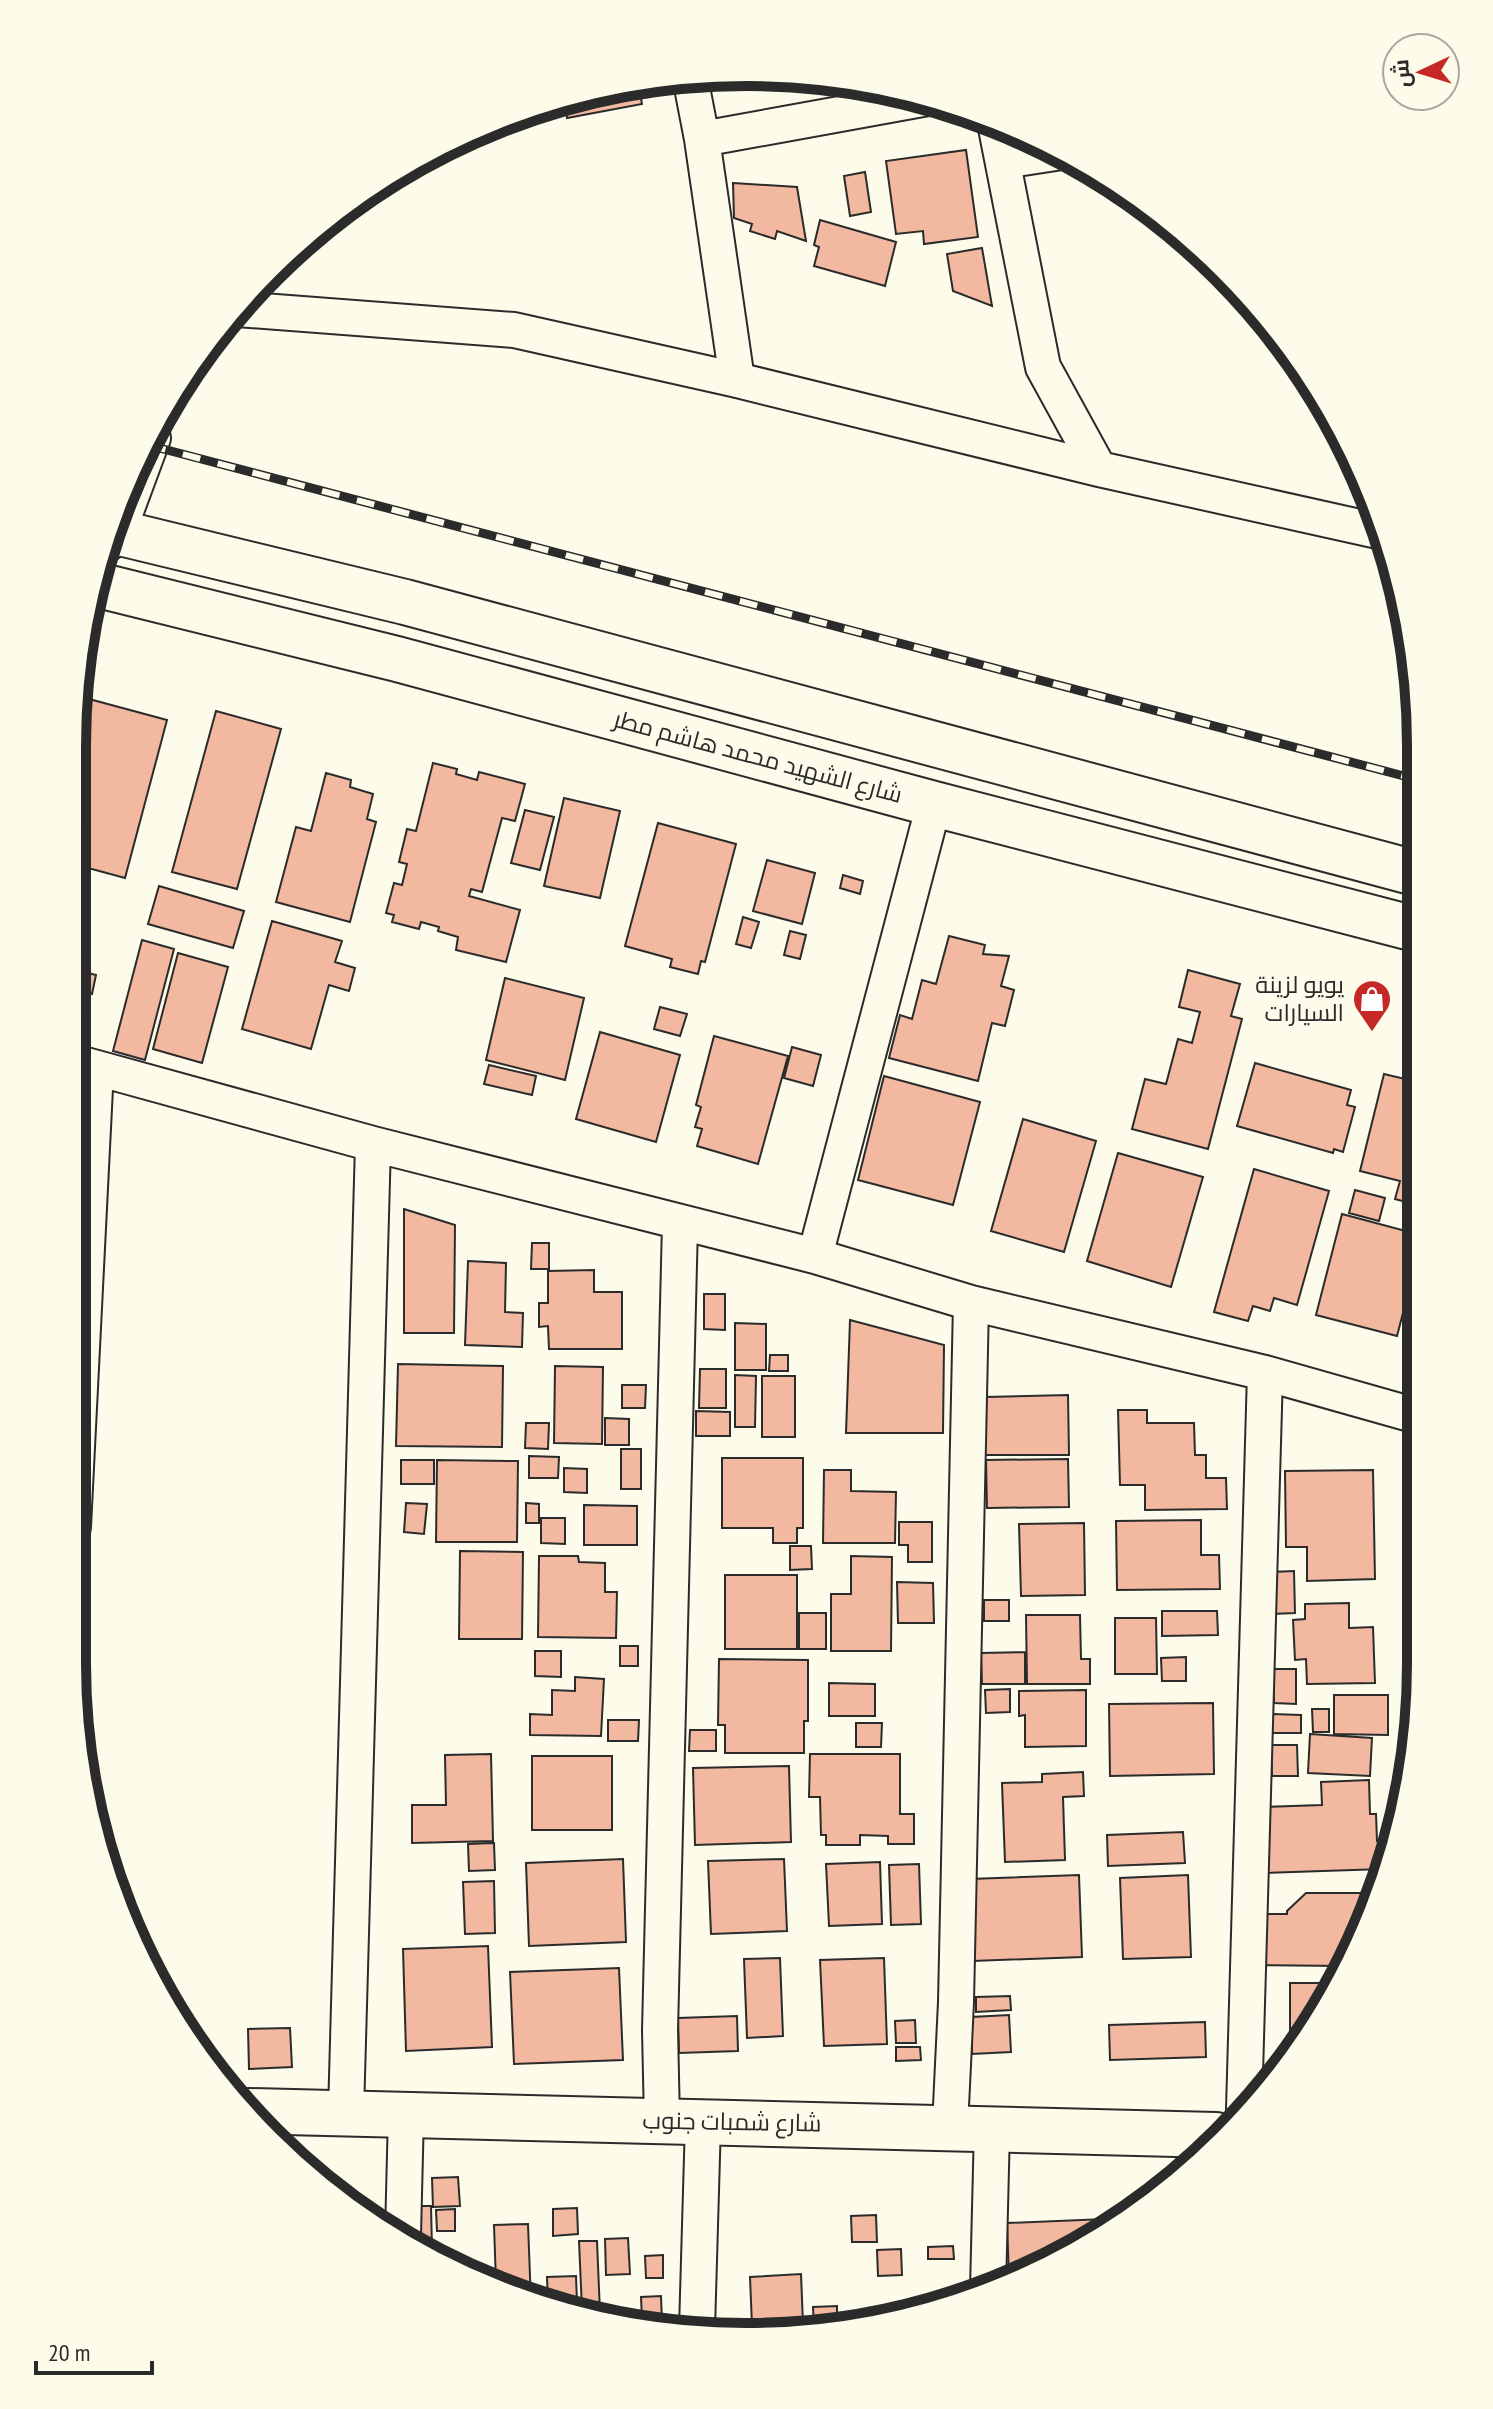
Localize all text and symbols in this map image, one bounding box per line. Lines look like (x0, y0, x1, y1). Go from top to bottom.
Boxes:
north arrow (1381, 32, 1461, 112)
text: ش (1386, 58, 1416, 88)
street label: شارع الشهيد محمد هاشم مطر (608, 703, 906, 811)
place label: يويو لزينة السيارات (1255, 969, 1345, 1028)
shop icon: يويو لزينة السيارات (1351, 978, 1393, 1033)
street label: شارع شمبات جنوب (642, 2104, 822, 2140)
scale bar (36, 2325, 152, 2375)
text: 20 m (48, 2337, 90, 2368)

